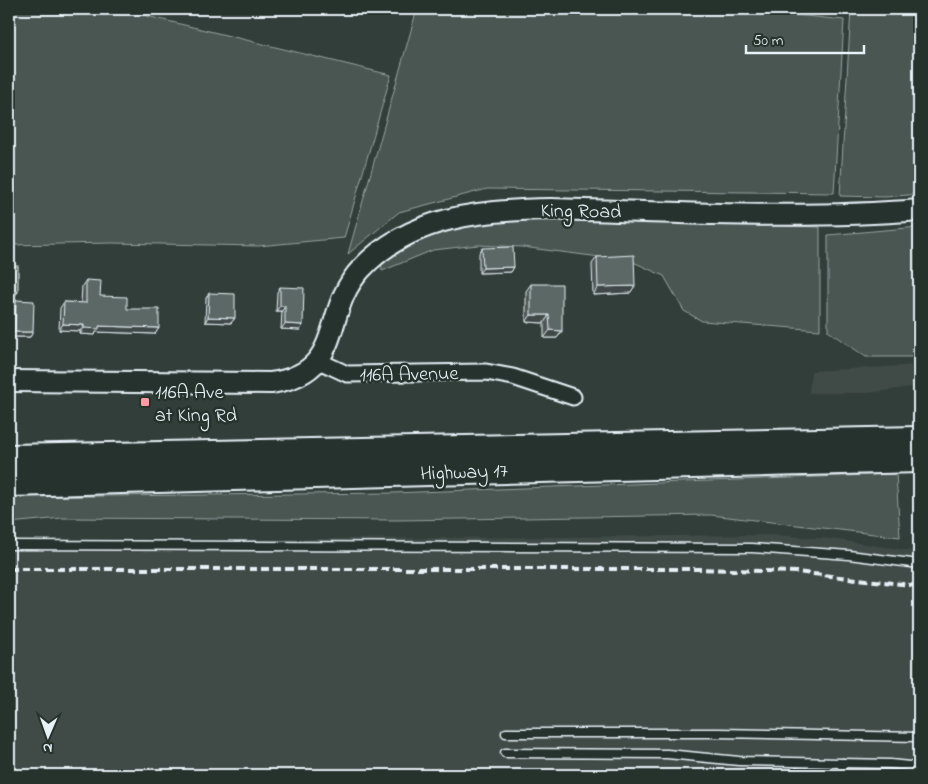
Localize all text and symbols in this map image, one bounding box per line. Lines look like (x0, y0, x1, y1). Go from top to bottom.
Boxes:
scale bar (746, 22, 863, 54)
text: 50 m (753, 30, 784, 52)
street label: King Road (540, 197, 622, 229)
street label: 116A Avenue (359, 360, 459, 391)
place label: 116A Ave at King Rd (155, 379, 237, 432)
marker: 116A Ave at King Rd (139, 396, 151, 408)
street label: Highway 17 (420, 457, 508, 491)
north arrow (22, 712, 72, 762)
text: N (43, 737, 53, 758)

